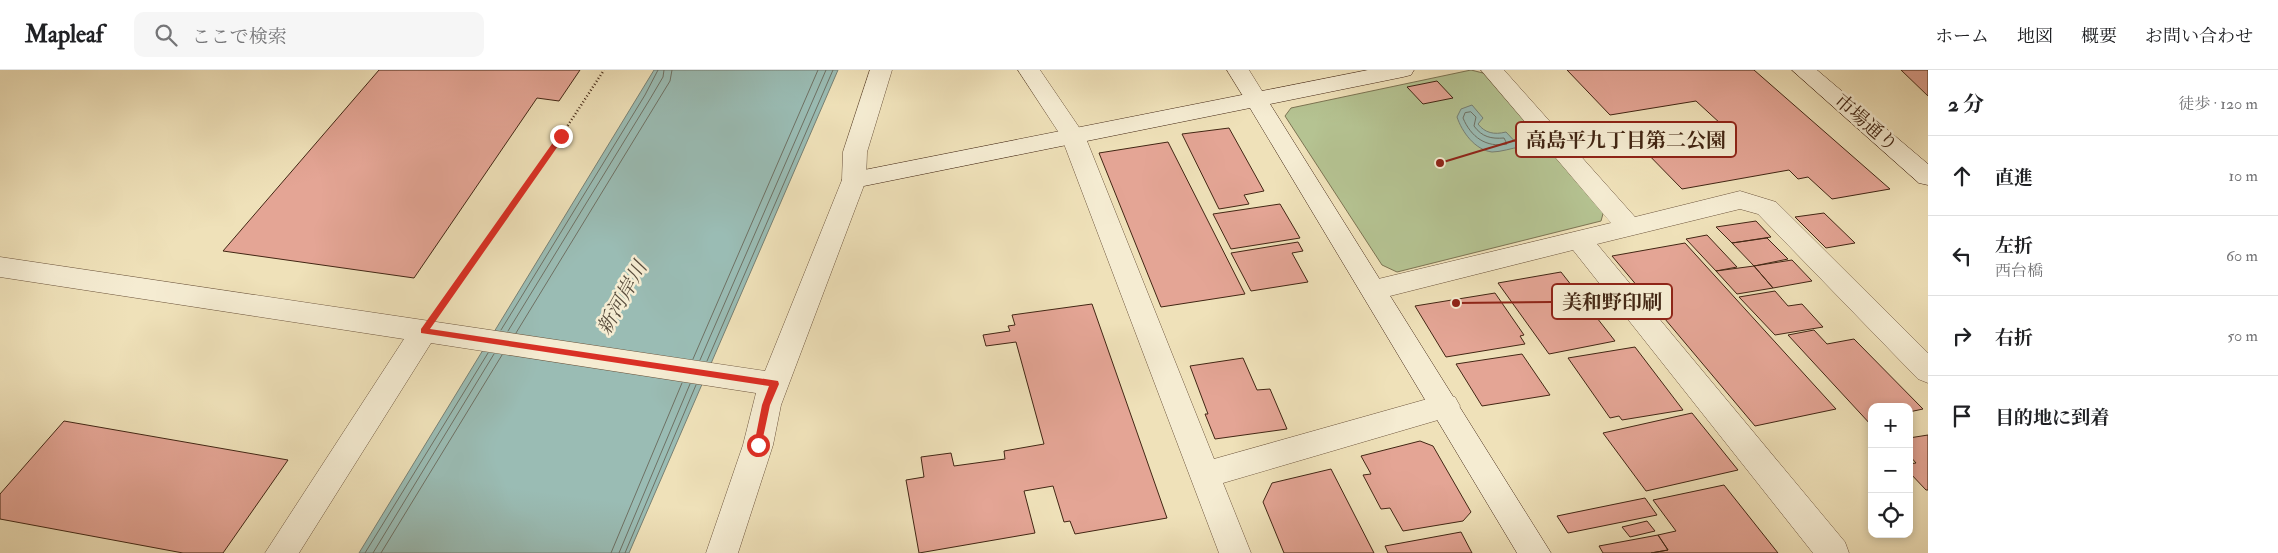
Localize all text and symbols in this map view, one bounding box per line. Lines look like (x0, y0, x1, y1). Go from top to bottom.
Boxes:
search box (134, 12, 484, 57)
text: Mapleaf (25, 19, 104, 50)
icon: search (152, 21, 180, 49)
text: ここで検索 (192, 25, 287, 49)
text: ホーム (1935, 25, 1989, 48)
text: 地図 (2017, 25, 2053, 48)
text: 概要 (2081, 25, 2117, 48)
text: お問い合わせ (2145, 25, 2253, 48)
street label: 市場通り (1829, 89, 1903, 157)
text: 2 分 (1948, 91, 1984, 118)
text: 徒歩 · 120 m (2178, 94, 2258, 114)
callout: 高島平九丁目第二公園 (1516, 122, 1736, 157)
route end (550, 125, 573, 148)
text: 高島平九丁目第二公園 (1526, 128, 1726, 153)
icon: ahead (1948, 162, 1976, 190)
text: 直進 (1995, 166, 2033, 190)
text: 10 m (2228, 166, 2258, 186)
text: 左折 (1995, 234, 2033, 258)
icon: left (1948, 242, 1976, 270)
text: 60 m (2226, 246, 2258, 266)
water label: 新河岸川 (592, 255, 653, 339)
text: 西台橋 (1995, 261, 2043, 281)
callout: 美和野印刷 (1552, 284, 1672, 319)
text: 美和野印刷 (1562, 290, 1662, 315)
icon: right (1948, 322, 1976, 350)
text: 右折 (1995, 326, 2033, 350)
text: 50 m (2227, 326, 2258, 346)
icon: arrive (1948, 402, 1976, 430)
map controls (1868, 403, 1913, 538)
button: + (1868, 403, 1913, 448)
text: 目的地に到着 (1995, 406, 2109, 430)
route start (747, 434, 770, 457)
button: − (1868, 448, 1913, 493)
button: locate (1868, 493, 1913, 538)

